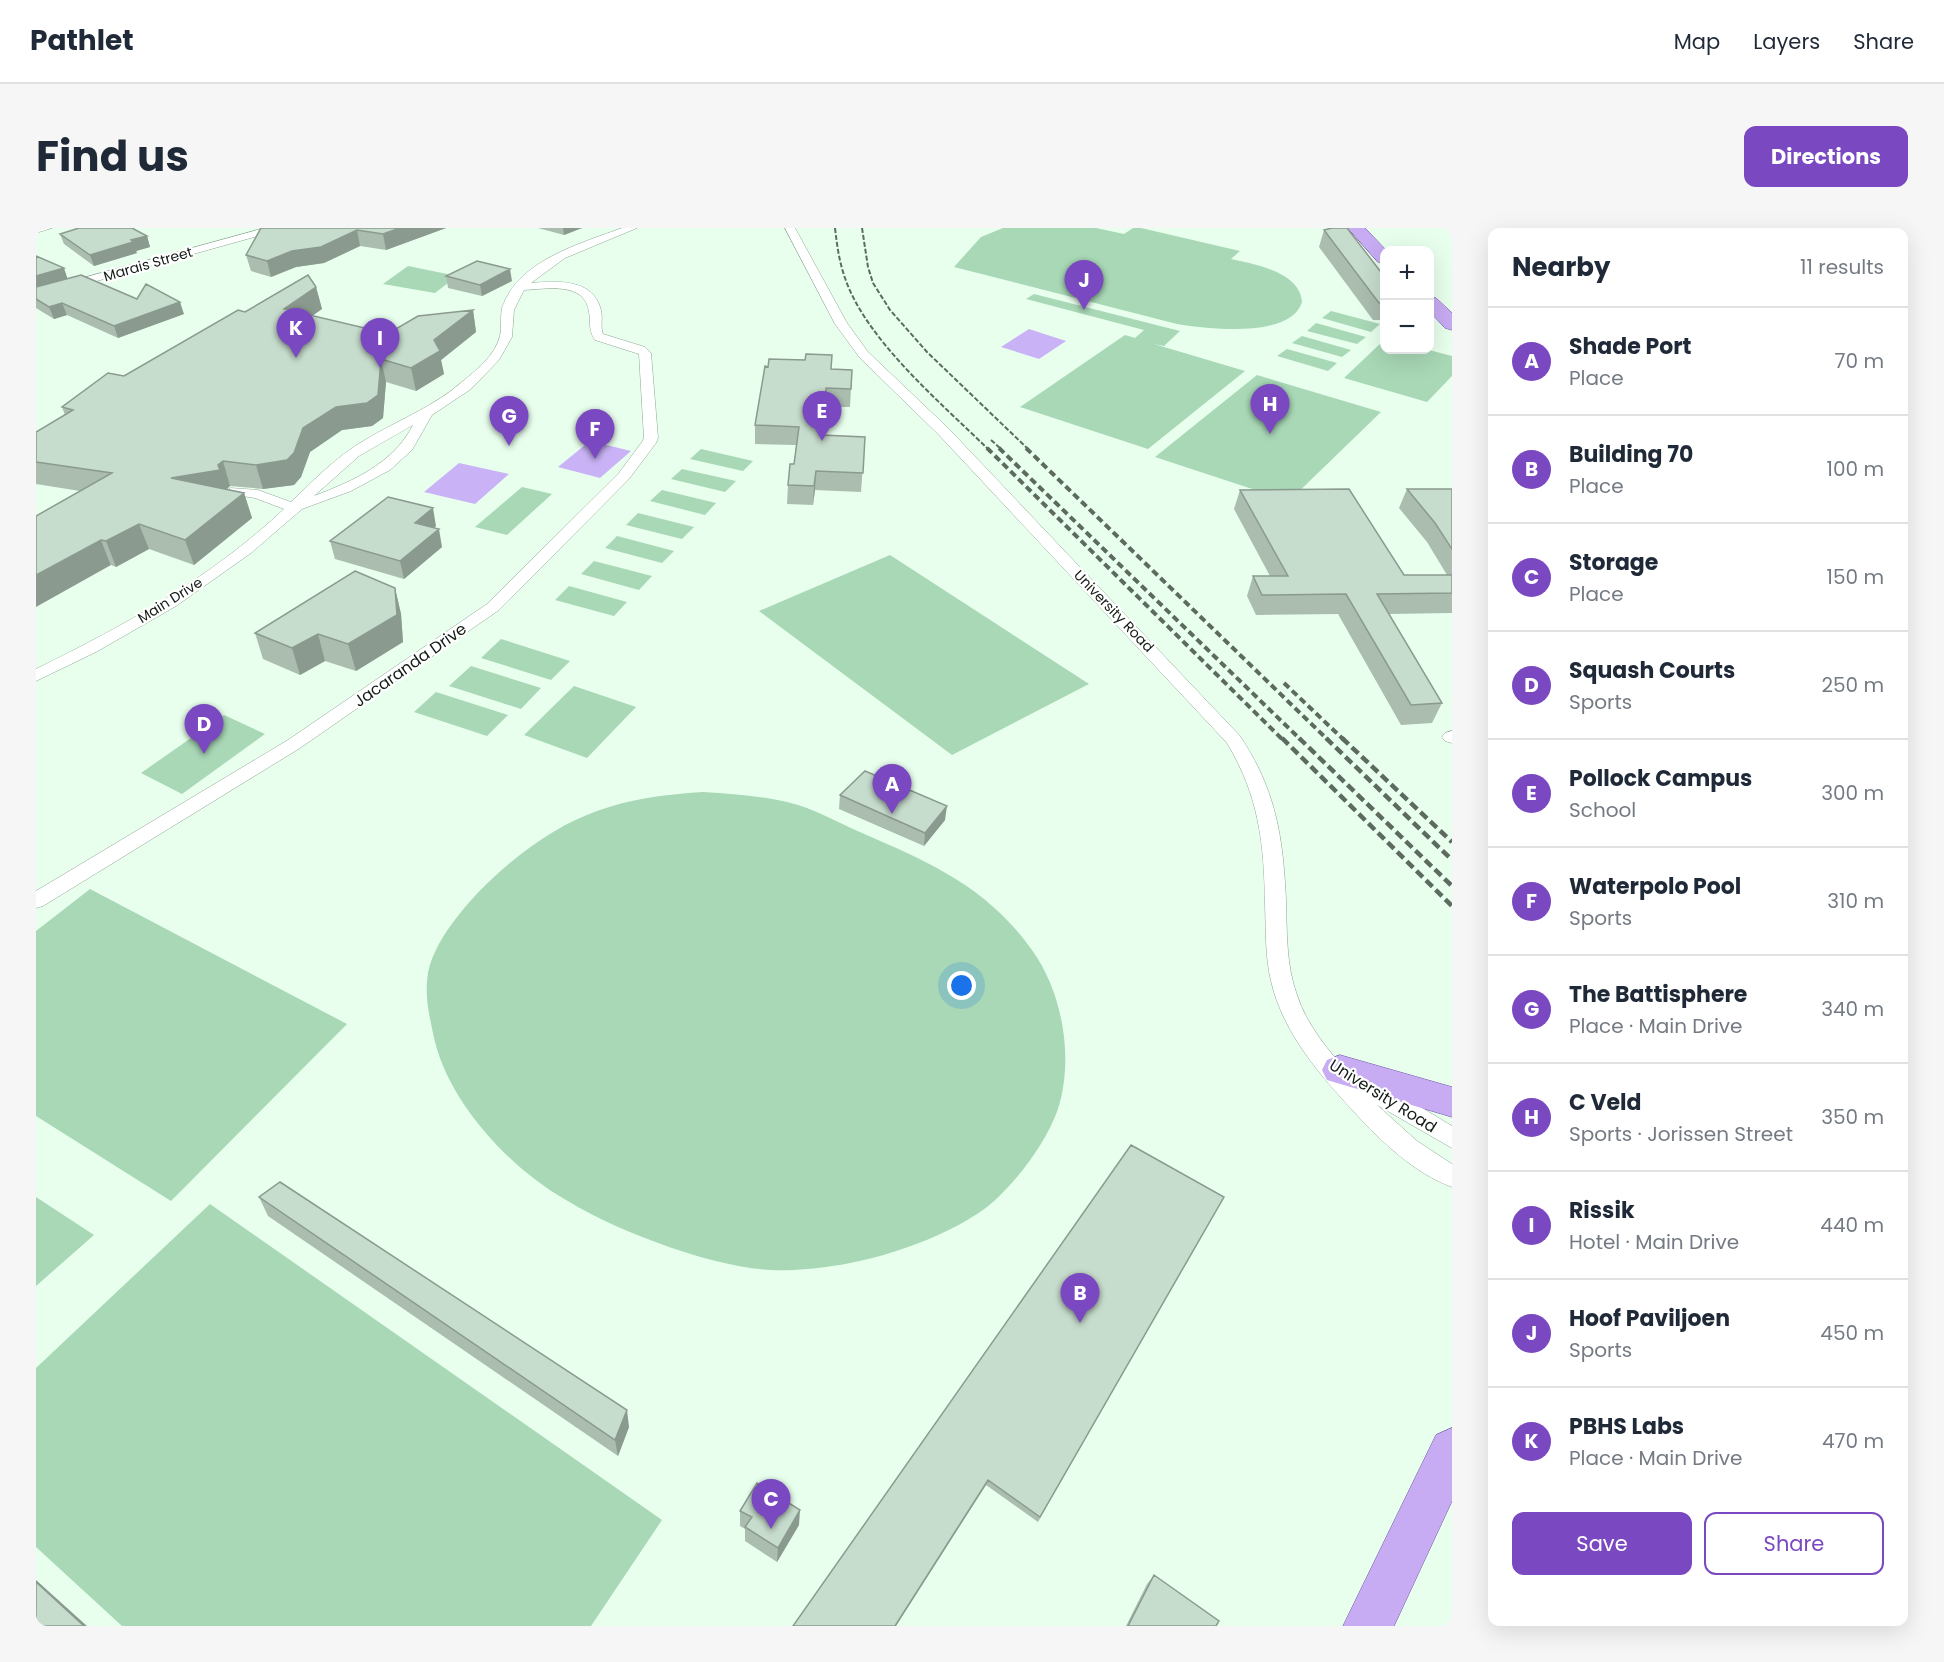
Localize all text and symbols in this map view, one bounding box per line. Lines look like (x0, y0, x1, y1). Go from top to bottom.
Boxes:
text: Pathlet (30, 21, 134, 60)
text: Map (1674, 27, 1720, 56)
text: Layers (1753, 27, 1820, 56)
text: Share (1853, 27, 1914, 56)
button: Directions (1744, 126, 1908, 187)
text: Find us (36, 127, 189, 186)
street label: Marais Street (101, 242, 195, 286)
map controls (1380, 246, 1434, 354)
button: + (1380, 246, 1434, 300)
text: Nearby (1512, 249, 1610, 285)
text: 11 results (1800, 253, 1884, 281)
pin: J (1064, 260, 1104, 310)
button: − (1380, 300, 1434, 354)
pin: K (276, 308, 316, 358)
pin: I (360, 318, 400, 368)
text: Shade Port (1569, 331, 1692, 362)
text: A (1524, 347, 1539, 375)
text: 70 m (1835, 347, 1884, 375)
text: Place (1569, 364, 1624, 392)
pin: H (1250, 384, 1290, 434)
pin: E (802, 392, 842, 441)
pin: G (490, 396, 528, 446)
pin: F (576, 410, 614, 459)
text: Building 70 (1569, 439, 1693, 470)
text: B (1525, 455, 1538, 483)
text: 100 m (1827, 455, 1884, 483)
text: Place (1569, 472, 1624, 500)
text: Storage (1569, 547, 1658, 578)
text: C (1524, 563, 1539, 591)
text: 150 m (1827, 563, 1884, 591)
street label: University Road (1069, 565, 1159, 657)
street label: Main Drive (134, 572, 206, 628)
text: Place (1569, 580, 1624, 608)
street label: Jacaranda Drive (349, 617, 471, 713)
text: Squash Courts (1569, 655, 1735, 686)
text: D (1524, 671, 1539, 699)
text: 250 m (1821, 671, 1884, 699)
text: Sports (1569, 688, 1632, 716)
pin: D (184, 704, 224, 754)
text: Pollock Campus (1569, 763, 1752, 794)
pin: A (872, 764, 912, 814)
text: E (1526, 779, 1537, 807)
text: 300 m (1821, 779, 1884, 807)
text: School (1569, 796, 1636, 824)
text: Waterpolo Pool (1569, 871, 1741, 902)
text: F (1526, 887, 1537, 915)
text: 310 m (1827, 887, 1884, 915)
text: Sports (1569, 904, 1632, 932)
your location (947, 971, 976, 1000)
text: The Battisphere (1569, 979, 1747, 1010)
text: G (1524, 995, 1539, 1023)
text: 340 m (1821, 995, 1884, 1023)
text: Place · Main Drive (1569, 1012, 1742, 1040)
street label: University Road (1325, 1054, 1441, 1138)
text: C Veld (1569, 1087, 1641, 1118)
text: H (1524, 1103, 1539, 1131)
text: 350 m (1821, 1103, 1884, 1131)
text: Sports · Jorissen Street (1569, 1120, 1793, 1148)
text: Rissik (1569, 1195, 1634, 1226)
text: I (1529, 1211, 1534, 1239)
text: 440 m (1820, 1211, 1884, 1239)
text: Hotel · Main Drive (1569, 1228, 1739, 1256)
pin: B (1060, 1274, 1100, 1323)
text: Hoof Paviljoen (1569, 1303, 1730, 1334)
text: J (1526, 1319, 1537, 1347)
text: 450 m (1820, 1319, 1884, 1347)
text: Sports (1569, 1336, 1632, 1364)
text: PBHS Labs (1569, 1411, 1684, 1442)
text: K (1525, 1427, 1538, 1455)
text: 470 m (1822, 1427, 1884, 1455)
text: Place · Main Drive (1569, 1444, 1742, 1472)
pin: C (752, 1480, 790, 1529)
button: Save (1512, 1512, 1692, 1575)
button: Share (1704, 1512, 1884, 1575)

